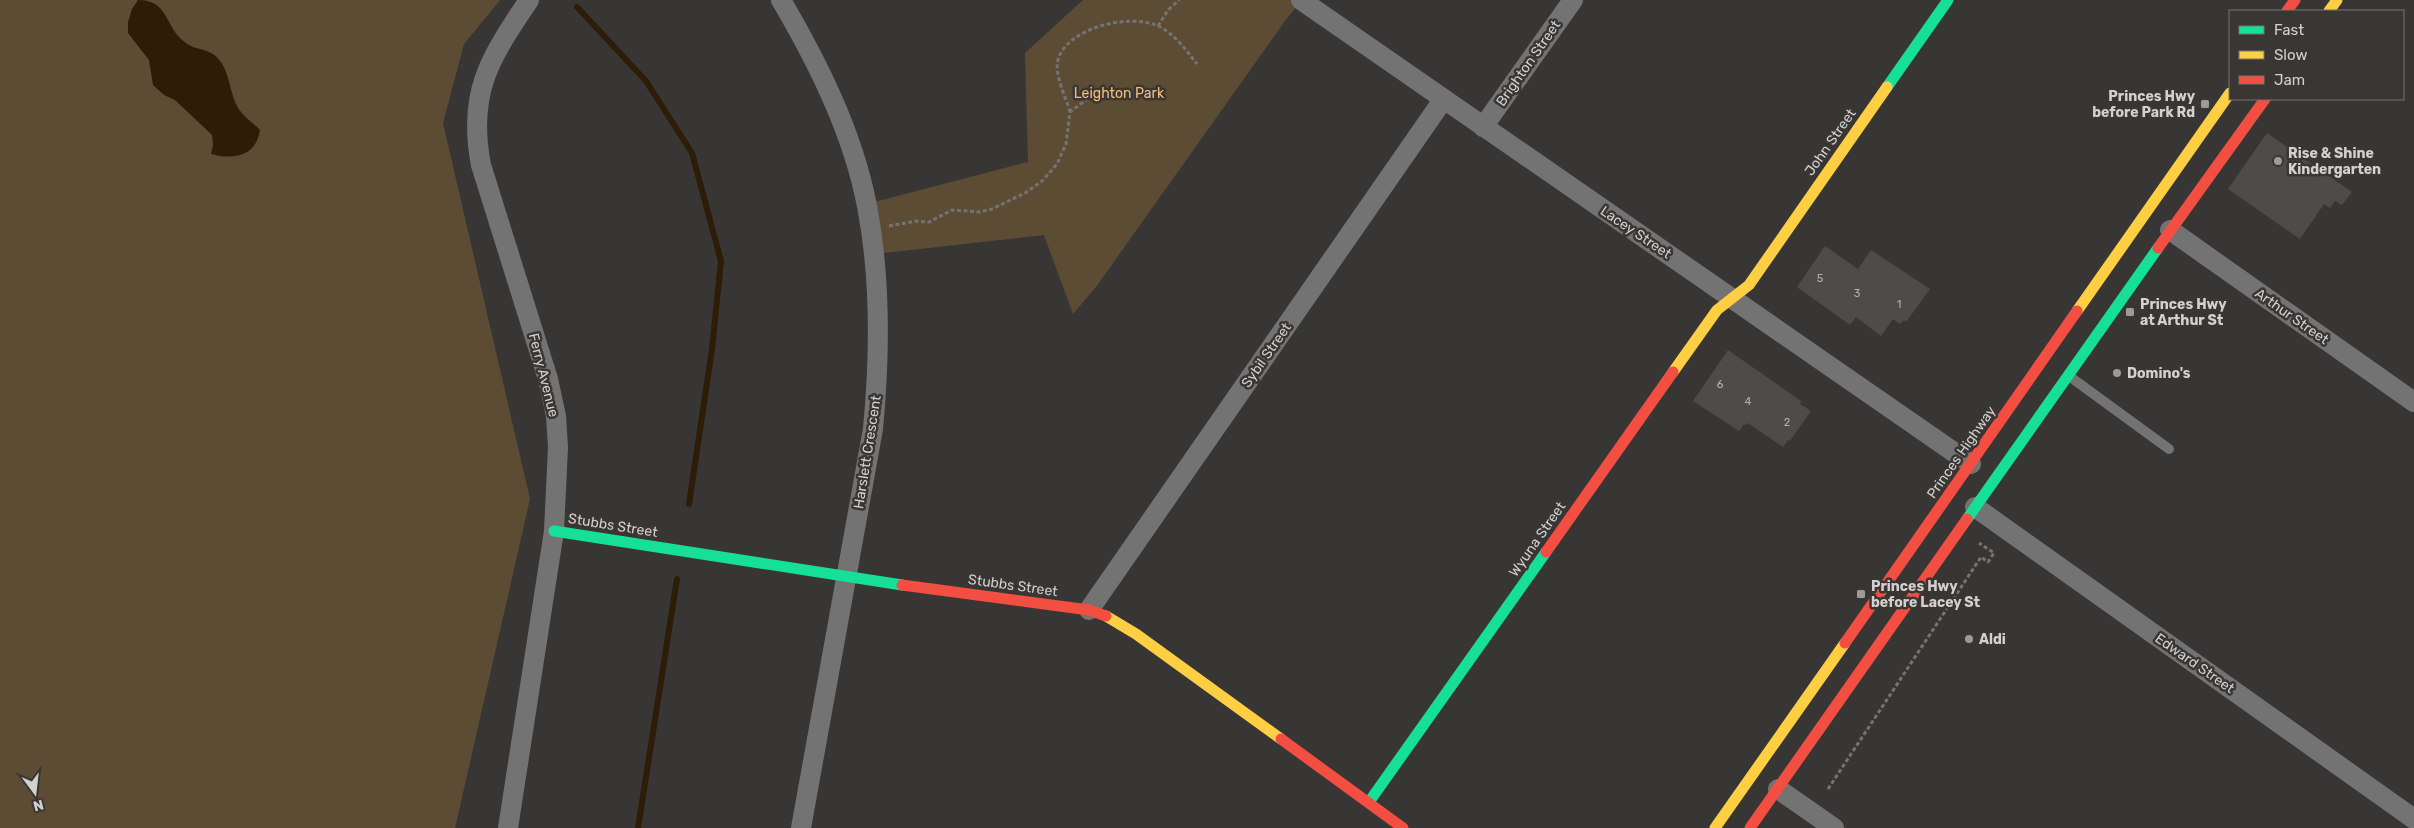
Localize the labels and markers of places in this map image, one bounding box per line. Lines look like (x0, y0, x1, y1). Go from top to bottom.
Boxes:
place label: Princes Hwy before Park Rd (2092, 88, 2196, 121)
marker: Princes Hwy before Park Rd (2199, 98, 2211, 110)
place label: Rise & Shine Kindergarten (2288, 145, 2381, 178)
marker: Rise & Shine Kindergarten (2272, 155, 2284, 167)
place label: Princes Hwy at Arthur St (2140, 296, 2227, 329)
marker: Princes Hwy at Arthur St (2124, 306, 2136, 318)
place label: Domino's (2127, 365, 2191, 382)
marker: Domino's (2111, 367, 2123, 379)
place label: Princes Hwy before Lacey St (1871, 578, 1980, 611)
marker: Princes Hwy before Lacey St (1855, 588, 1867, 600)
place label: Aldi (1979, 631, 2006, 648)
marker: Aldi (1963, 633, 1975, 645)

